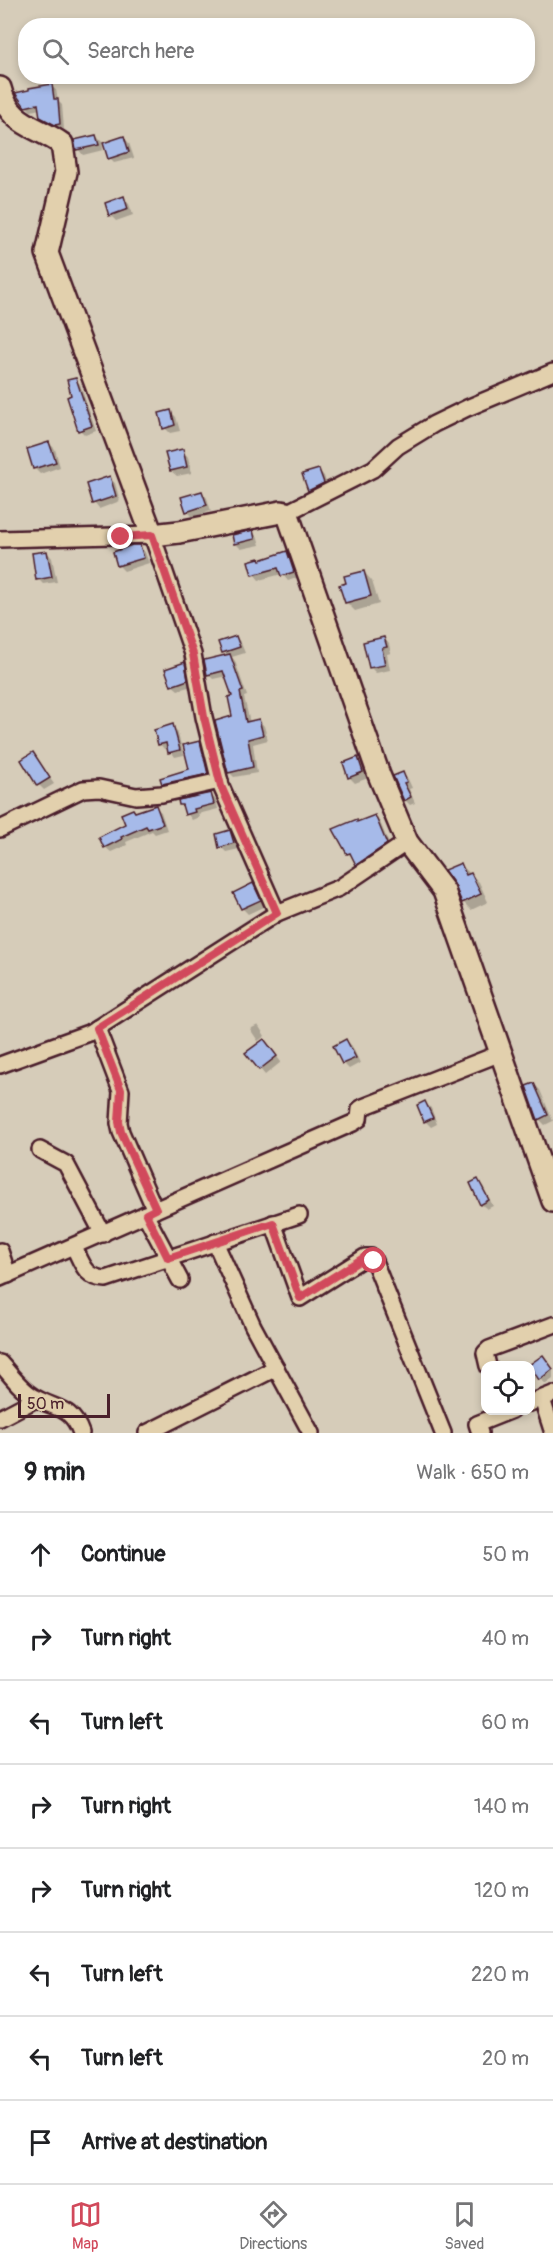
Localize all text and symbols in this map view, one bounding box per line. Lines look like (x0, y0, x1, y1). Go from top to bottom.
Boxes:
search box (18, 18, 535, 84)
icon: search (39, 35, 72, 68)
text: Search here (87, 37, 194, 65)
route end (107, 523, 133, 549)
route start (360, 1247, 386, 1273)
map controls (481, 1361, 535, 1415)
button: locate (481, 1361, 535, 1415)
scale bar (18, 1391, 110, 1418)
text: 50 m (27, 1394, 64, 1414)
text: 9 min (24, 1456, 85, 1488)
text: Walk · 650 m (416, 1460, 529, 1485)
icon: ahead (24, 1538, 57, 1571)
text: Continue (81, 1540, 165, 1568)
text: 50 m (482, 1542, 529, 1567)
icon: right (24, 1622, 57, 1655)
text: Turn right (81, 1624, 171, 1652)
text: 40 m (482, 1626, 529, 1651)
icon: left (24, 1706, 57, 1739)
text: Turn left (81, 1708, 163, 1736)
text: 60 m (482, 1710, 529, 1735)
icon: right (24, 1790, 57, 1823)
text: Turn right (81, 1792, 171, 1820)
text: 140 m (474, 1794, 529, 1819)
icon: right (24, 1874, 57, 1907)
text: Turn right (81, 1876, 171, 1904)
text: 120 m (474, 1878, 529, 1903)
icon: left (24, 1958, 57, 1991)
text: Turn left (81, 1960, 163, 1988)
text: 220 m (471, 1962, 529, 1987)
icon: left (24, 2042, 57, 2075)
text: Turn left (81, 2044, 163, 2072)
text: 20 m (482, 2046, 529, 2071)
icon: arrive (24, 2126, 57, 2159)
text: Arrive at destination (81, 2128, 267, 2156)
tab: Map (69, 2198, 102, 2254)
tab: Directions (239, 2198, 307, 2254)
tab: Saved (445, 2198, 484, 2254)

